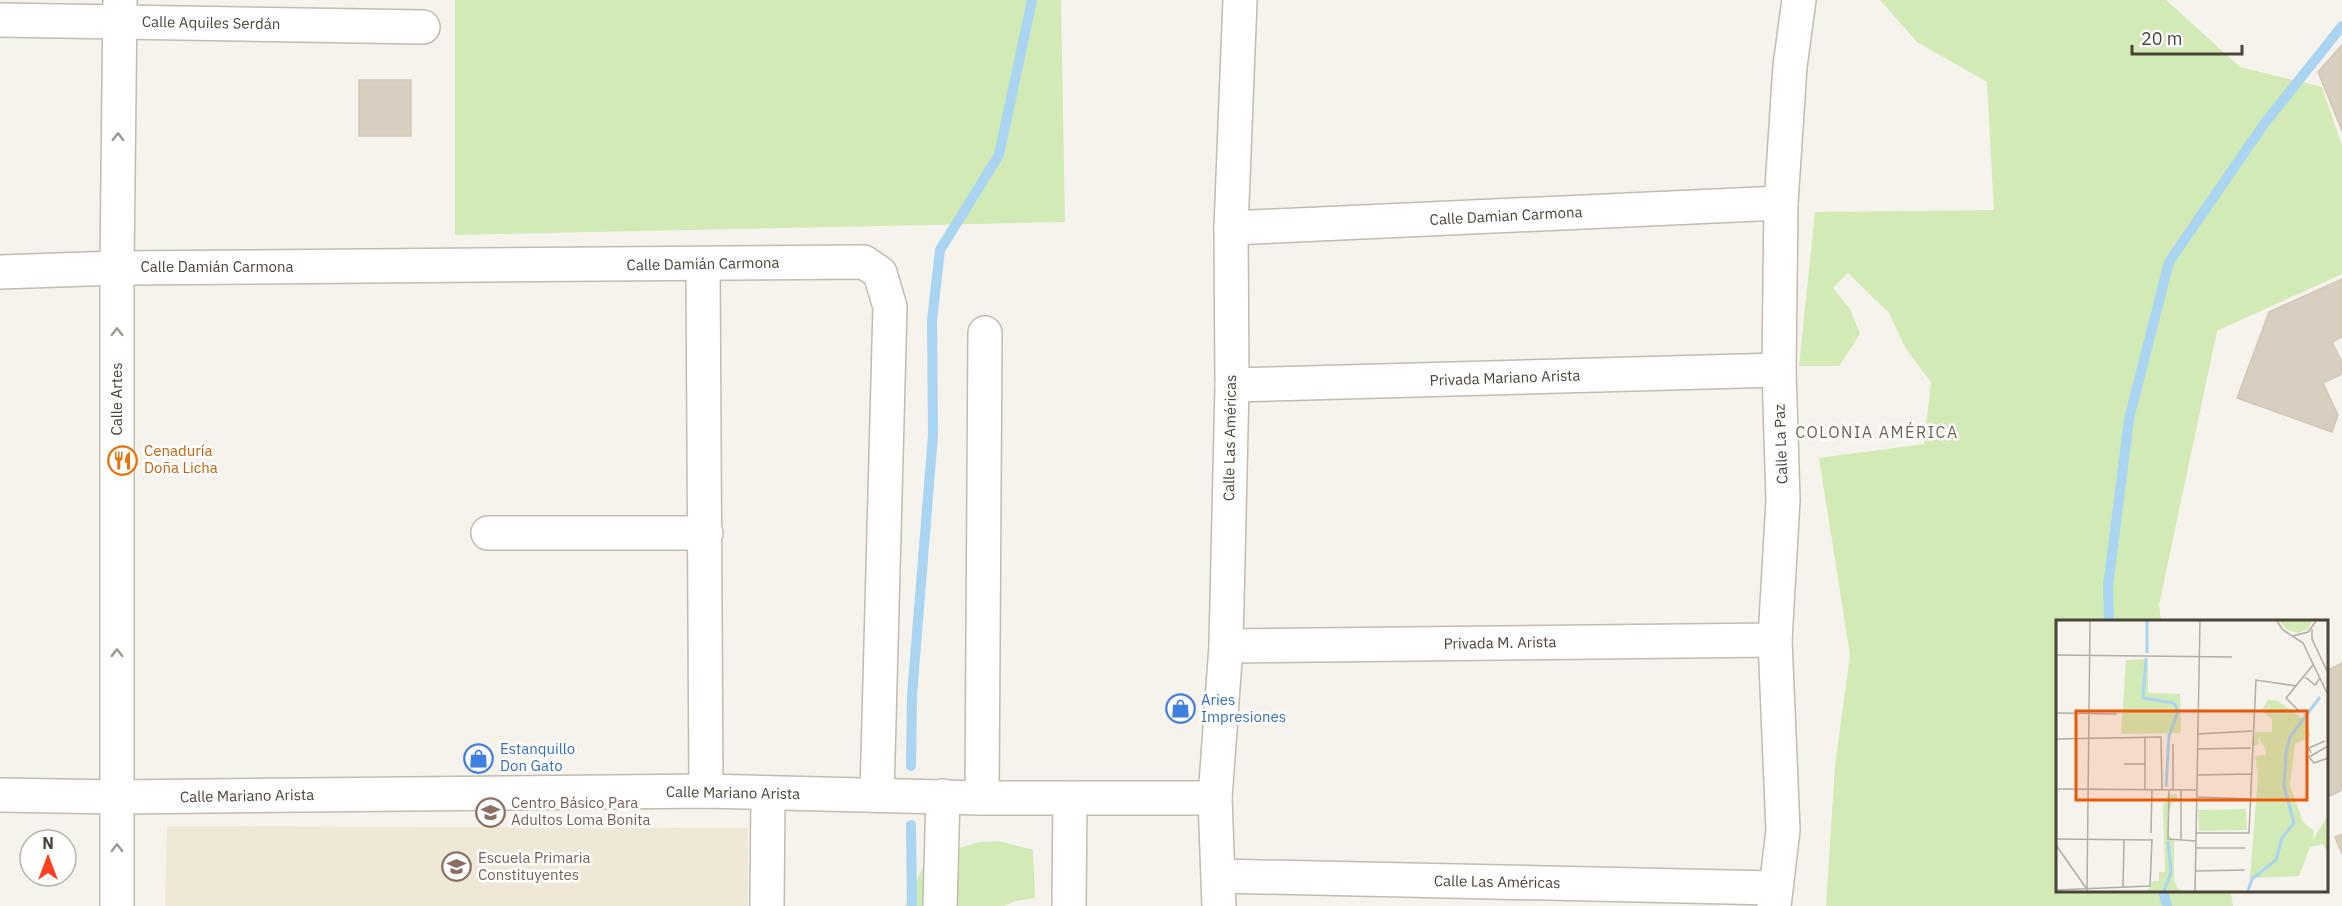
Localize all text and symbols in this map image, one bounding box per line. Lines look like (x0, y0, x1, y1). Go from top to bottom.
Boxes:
street label: Calle Aquiles Serdán (142, 12, 280, 33)
scale bar (2132, 18, 2242, 56)
text: 20 m (2141, 27, 2183, 50)
one-way arrow (112, 132, 124, 141)
street label: Calle Damian Carmona (1429, 202, 1583, 229)
street label: Calle Damián Carmona (626, 253, 780, 274)
street label: Calle Damián Carmona (140, 257, 294, 276)
one-way arrow (111, 327, 123, 336)
street label: Calle Artes (107, 362, 126, 436)
street label: Privada Mariano Arista (1429, 365, 1581, 390)
street label: Calle Las Américas (1219, 375, 1240, 501)
street label: Calle La Paz (1770, 404, 1791, 484)
district label: COLONIA AMÉRICA (1795, 421, 1959, 442)
place label: Cenaduría Doña Licha (144, 441, 218, 477)
restaurant icon: Cenaduría Doña Licha (107, 444, 139, 476)
inset map (2056, 620, 2327, 891)
street label: Privada M. Arista (1443, 632, 1557, 653)
one-way arrow (111, 648, 123, 657)
place label: Aries Impresiones (1201, 690, 1286, 726)
shop icon: Aries Impresiones (1164, 693, 1196, 725)
place label: Estanquillo Don Gato (500, 739, 575, 775)
shop icon: Estanquillo Don Gato (463, 742, 495, 774)
street label: Calle Mariano Arista (666, 782, 800, 803)
street label: Calle Mariano Arista (180, 785, 314, 806)
place label: Centro Básico Para Adultos Loma Bonita (511, 793, 650, 829)
school or university icon: Centro Básico Para Adultos Loma Bonita (474, 796, 506, 828)
north arrow (18, 828, 78, 888)
text: N (42, 833, 54, 853)
one-way arrow (111, 843, 123, 852)
place label: Escuela Primaria Constituyentes (478, 848, 591, 884)
school or university icon: Escuela Primaria Constituyentes (441, 851, 473, 883)
street label: Calle Las Américas (1434, 871, 1560, 892)

